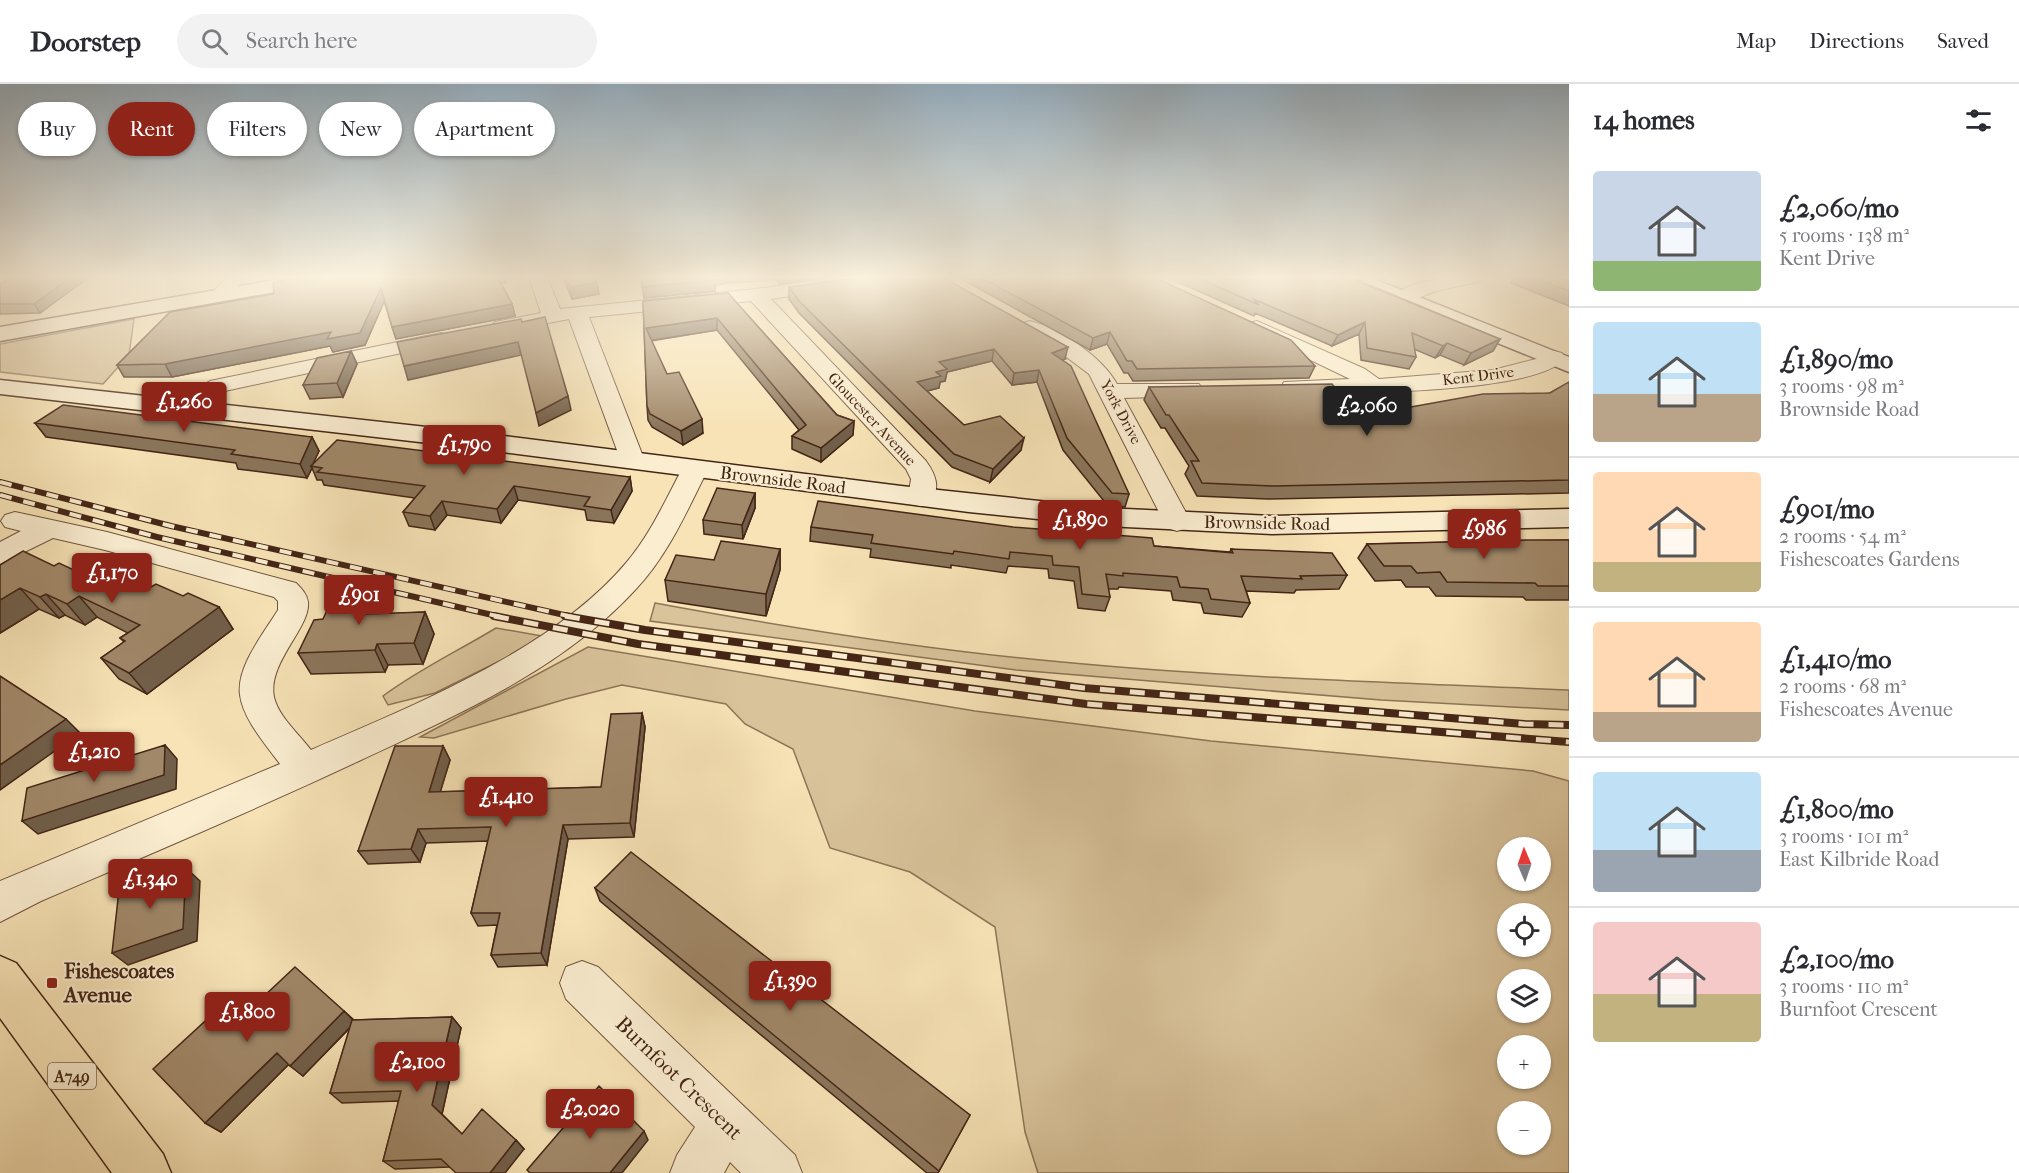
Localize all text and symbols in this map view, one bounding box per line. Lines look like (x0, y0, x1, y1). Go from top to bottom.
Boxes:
search box (177, 14, 597, 68)
text: Doorstep (30, 25, 141, 58)
icon: search (198, 25, 231, 58)
text: Search here (246, 28, 357, 54)
text: Map (1736, 29, 1776, 53)
text: Directions (1809, 29, 1904, 53)
text: Saved (1937, 29, 1989, 53)
chip: Buy (18, 102, 96, 156)
chip: Rent (108, 102, 195, 156)
chip: Filters (207, 102, 307, 156)
chip: New (319, 102, 402, 156)
chip: Apartment (414, 102, 555, 156)
icon: filters (1962, 104, 1995, 137)
text: 14 homes (1593, 105, 1695, 136)
text: £2,060/mo (1779, 193, 1899, 224)
icon: home (1641, 195, 1713, 267)
text: 5 rooms · 138 m² (1779, 224, 1909, 247)
text: Kent Drive (1779, 247, 1875, 270)
text: £1,890/mo (1779, 344, 1893, 375)
icon: home (1641, 346, 1713, 418)
street label: Kent Drive (1441, 363, 1515, 389)
street label: Gloucester Avenue (824, 369, 920, 470)
text: 3 rooms · 98 m² (1779, 375, 1904, 398)
street label: York Drive (1096, 376, 1146, 448)
pin: £1,260 (135, 382, 233, 433)
pin: £2,060 (1318, 386, 1416, 437)
text: £1,260 (156, 390, 212, 413)
text: £2,060 (1337, 394, 1397, 417)
text: Brownside Road (1779, 398, 1919, 421)
pin: £1,790 (415, 425, 513, 476)
text: £1,790 (437, 433, 491, 456)
street label: Brownside Road (719, 462, 847, 499)
text: £901/mo (1779, 494, 1874, 525)
icon: home (1641, 496, 1713, 568)
pin: £1,890 (1031, 500, 1129, 551)
text: £1,890 (1052, 508, 1108, 531)
pin: £986 (1448, 509, 1520, 560)
street label: Brownside Road (1204, 512, 1331, 535)
text: £986 (1462, 517, 1506, 540)
text: 2 rooms · 54 m² (1779, 525, 1906, 548)
text: Fishescoates Gardens (1779, 548, 1960, 571)
pin: £1,170 (63, 553, 161, 604)
text: £1,170 (86, 561, 138, 584)
pin: £901 (323, 575, 395, 626)
text: £901 (338, 583, 380, 606)
text: £1,410/mo (1779, 644, 1892, 675)
icon: home (1641, 646, 1713, 718)
text: 2 rooms · 68 m² (1779, 675, 1906, 698)
text: Fishescoates Avenue (1779, 698, 1953, 721)
pin: £1,210 (45, 732, 143, 783)
text: £1,210 (68, 740, 120, 763)
pin: £1,410 (457, 777, 555, 828)
text: £1,410 (478, 785, 534, 808)
text: £1,800/mo (1779, 794, 1894, 825)
icon: home (1641, 796, 1713, 868)
text: 3 rooms · 101 m² (1779, 825, 1908, 848)
north arrow (1497, 837, 1551, 891)
map controls (1497, 837, 1551, 1155)
text: East Kilbride Road (1779, 848, 1939, 871)
pin: £1,340 (101, 859, 199, 910)
text: £1,340 (122, 867, 178, 890)
button: locate (1497, 903, 1551, 957)
text: £2,100/mo (1779, 944, 1894, 975)
icon: home (1641, 946, 1713, 1018)
place label: Fishescoates Avenue (62, 959, 174, 1007)
pin: £1,390 (741, 961, 839, 1012)
text: £1,390 (763, 969, 817, 992)
button: layers (1497, 969, 1551, 1023)
text: 3 rooms · 110 m² (1779, 975, 1908, 998)
marker: Fishescoates Avenue (45, 976, 59, 990)
pin: £1,800 (198, 992, 296, 1043)
text: Burnfoot Crescent (1779, 998, 1938, 1021)
text: £1,800 (219, 1000, 275, 1023)
street label: Burnfoot Crescent (611, 1011, 748, 1145)
button: + (1497, 1035, 1551, 1089)
pin: £2,100 (368, 1042, 466, 1093)
text: £2,100 (389, 1050, 445, 1073)
road number: A749 (48, 1063, 96, 1089)
pin: £2,020 (541, 1089, 639, 1140)
text: £2,020 (560, 1097, 620, 1120)
button: − (1497, 1101, 1551, 1155)

